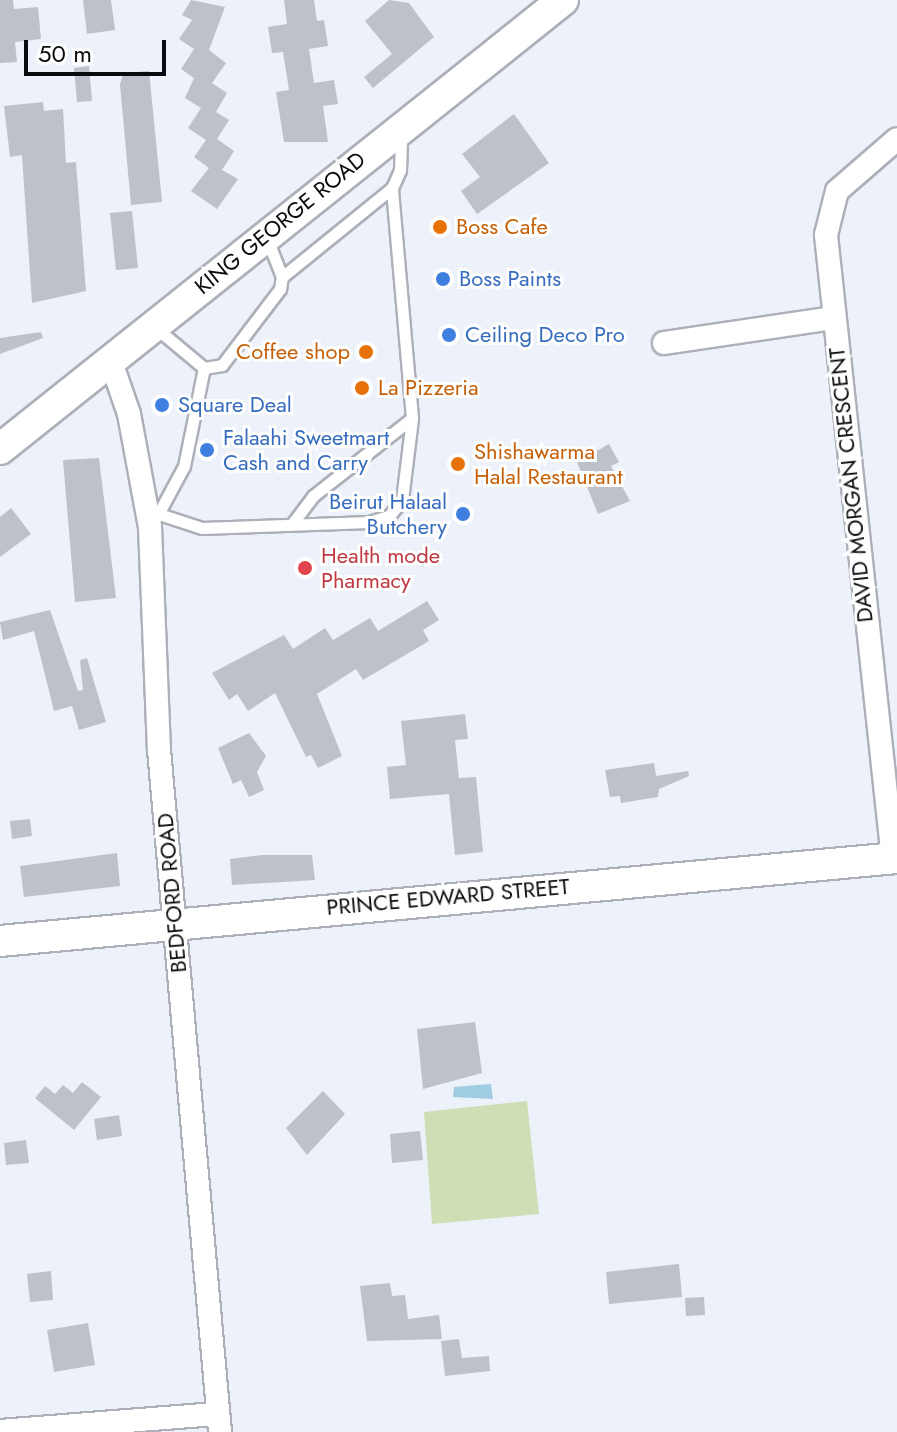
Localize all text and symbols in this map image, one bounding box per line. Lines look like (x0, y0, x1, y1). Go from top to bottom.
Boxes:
scale bar (28, 24, 170, 74)
text: 50 m (38, 36, 92, 71)
street label: KING GEORGE ROAD (189, 146, 371, 300)
place label: Boss Cafe (456, 214, 548, 240)
marker: Boss Cafe (431, 218, 449, 236)
place label: Boss Paints (459, 266, 561, 292)
marker: Boss Paints (434, 270, 452, 288)
place label: Ceiling Deco Pro (465, 322, 625, 348)
marker: Ceiling Deco Pro (440, 326, 458, 344)
place label: Coffee shop (236, 339, 350, 365)
marker: Coffee shop (357, 343, 375, 361)
street label: DAVID MORGAN CRESCENT (823, 346, 879, 624)
place label: La Pizzeria (378, 375, 479, 401)
marker: La Pizzeria (353, 379, 371, 397)
place label: Square Deal (178, 392, 292, 418)
marker: Square Deal (153, 396, 171, 414)
place label: Falaahi Sweetmart Cash and Carry (223, 424, 389, 476)
place label: Shishawarma Halal Restaurant (474, 438, 622, 490)
marker: Falaahi Sweetmart Cash and Carry (198, 441, 216, 459)
marker: Shishawarma Halal Restaurant (449, 455, 467, 473)
place label: Beirut Halaal Butchery (329, 488, 447, 540)
marker: Beirut Halaal Butchery (454, 505, 472, 523)
place label: Health mode Pharmacy (321, 542, 440, 594)
marker: Health mode Pharmacy (296, 559, 314, 577)
street label: BEDFORD ROAD (152, 812, 192, 974)
street label: PRINCE EDWARD STREET (325, 873, 571, 921)

